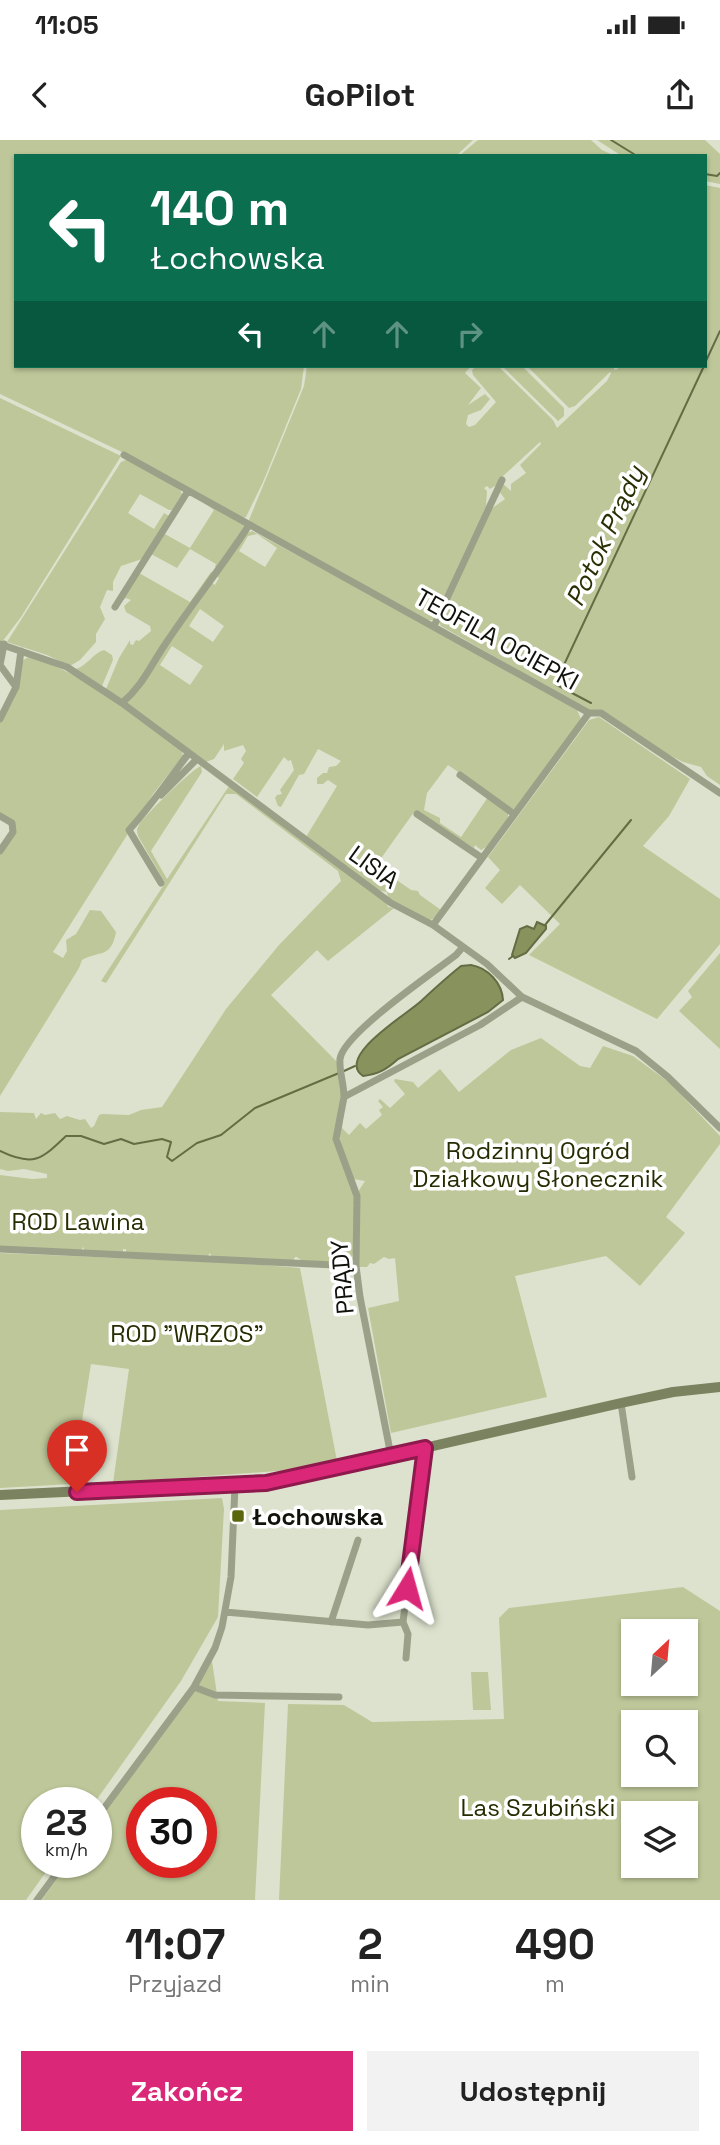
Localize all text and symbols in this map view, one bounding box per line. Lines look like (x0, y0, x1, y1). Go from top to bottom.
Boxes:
text: 11:05 (35, 8, 99, 42)
text: GoPilot (305, 75, 415, 115)
icon: back (21, 76, 59, 114)
icon: share (661, 76, 699, 114)
text: 140 m (150, 177, 289, 239)
icon: left (35, 182, 126, 273)
text: Łochowska (150, 238, 325, 278)
icon: left (232, 315, 270, 353)
icon: ahead (305, 315, 343, 353)
icon: ahead (378, 315, 416, 353)
icon: right (451, 315, 489, 353)
water label: Potok Prądy (558, 459, 653, 612)
street label: TEOFILA OCIEPKI (410, 581, 584, 697)
street label: LISIA (343, 838, 405, 896)
park label: Rodzinny Ogród Działkowy Słonecznik (413, 1135, 664, 1194)
park label: ROD Lawina (12, 1206, 145, 1237)
street label: PRĄDY (323, 1238, 361, 1316)
park label: ROD "WRZOS" (110, 1318, 264, 1349)
pin (47, 1420, 107, 1492)
icon: arrive (58, 1431, 96, 1469)
place label: Łochowska (252, 1501, 384, 1532)
marker: Łochowska (230, 1508, 246, 1524)
position arrow (370, 1551, 444, 1625)
north arrow (621, 1619, 698, 1696)
map controls (621, 1619, 698, 1878)
button: search (621, 1710, 698, 1787)
speed limit sign: 30 (126, 1787, 217, 1878)
park label: Las Szubiński (461, 1792, 616, 1823)
text: 23 (45, 1801, 88, 1845)
button: layers (621, 1801, 698, 1878)
text: km/h (45, 1838, 88, 1861)
text: 11:07 (125, 1918, 225, 1971)
text: 2 (358, 1918, 383, 1971)
text: 490 (515, 1918, 595, 1971)
text: Przyjazd (128, 1969, 222, 1999)
text: min (350, 1969, 390, 1999)
text: m (545, 1969, 565, 1999)
button: Zakończ (21, 2051, 353, 2131)
button: Udostępnij (367, 2051, 699, 2131)

